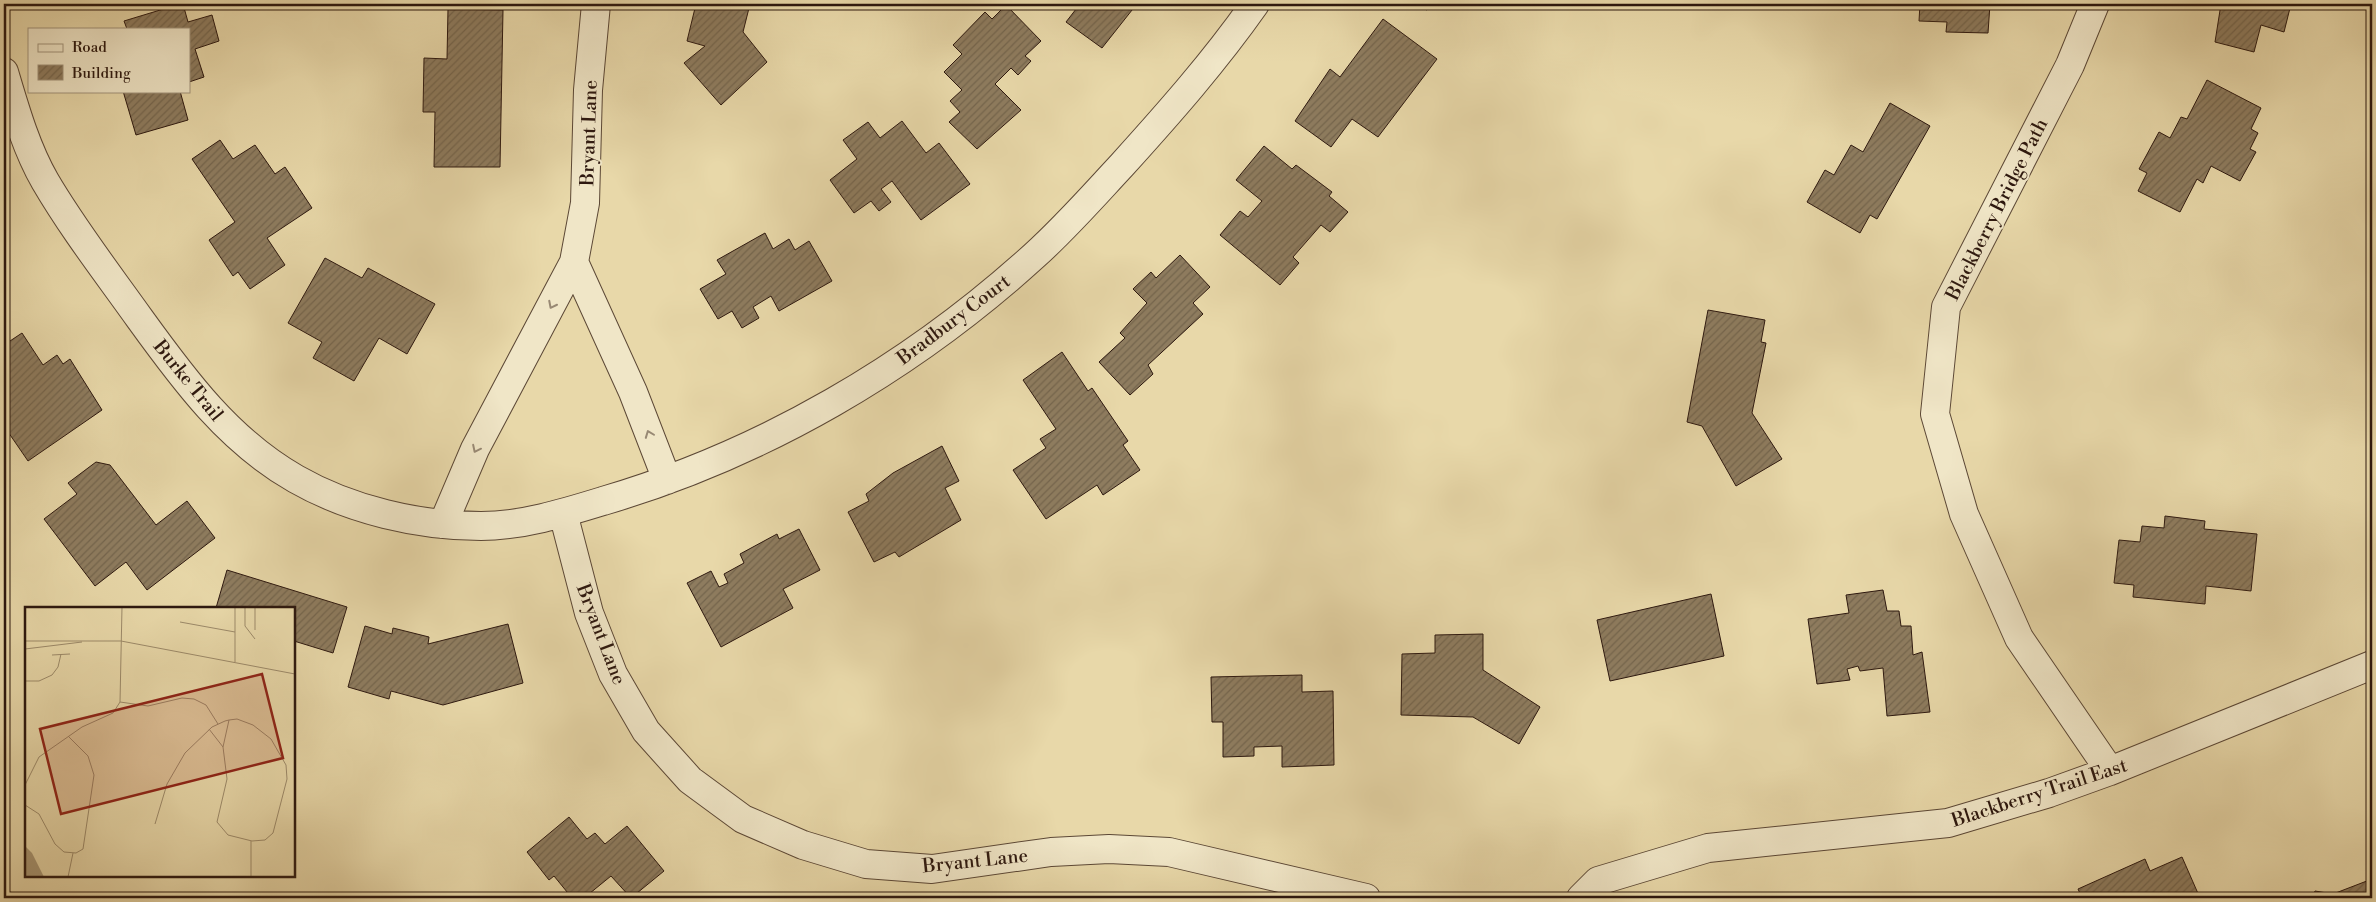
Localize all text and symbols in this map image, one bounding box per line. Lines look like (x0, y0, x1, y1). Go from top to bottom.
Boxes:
legend (28, 28, 190, 92)
text: Road (72, 38, 107, 57)
text: Building (71, 64, 131, 83)
street label: Bryant Lane (575, 80, 603, 187)
street label: Blackberry Bridge Path (1940, 114, 2053, 305)
street label: Bradbury Court (891, 269, 1015, 371)
one-way arrow (548, 300, 558, 309)
street label: Burke Trail (148, 334, 229, 426)
one-way arrow (645, 431, 655, 439)
one-way arrow (472, 444, 482, 453)
street label: Bryant Lane (570, 580, 631, 688)
inset map (25, 607, 295, 877)
street label: Blackberry Trail East (1948, 753, 2130, 833)
street label: Bryant Lane (920, 844, 1029, 879)

